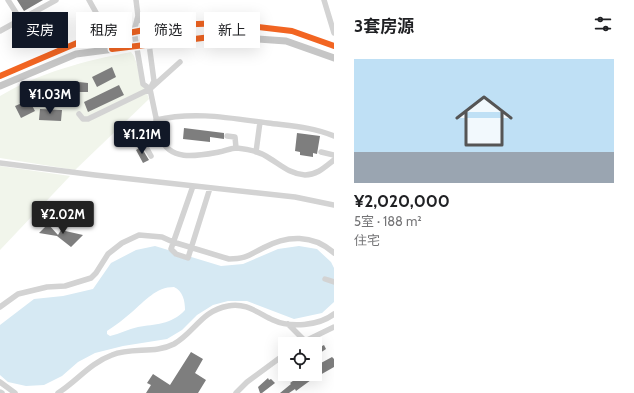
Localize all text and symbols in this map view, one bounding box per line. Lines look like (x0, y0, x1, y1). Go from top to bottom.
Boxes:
chip: 买房 (12, 12, 68, 48)
chip: 租房 (76, 12, 132, 48)
chip: 筛选 (140, 12, 196, 48)
chip: 新上 (204, 12, 260, 48)
icon: filters (592, 13, 614, 35)
text: 3套房源 (354, 16, 414, 36)
pin: ¥1.03M (17, 81, 83, 115)
icon: home (448, 85, 520, 157)
text: ¥1.03M (29, 86, 71, 102)
pin: ¥1.21M (109, 121, 175, 155)
text: ¥1.21M (123, 126, 161, 142)
text: ¥2,020,000 (354, 191, 450, 211)
pin: ¥2.02M (30, 201, 96, 235)
text: ¥2.02M (41, 206, 85, 222)
text: 5室 · 188 m² (354, 213, 422, 229)
text: 住宅 (354, 232, 380, 248)
map controls (278, 337, 322, 381)
button: locate (278, 337, 322, 381)

